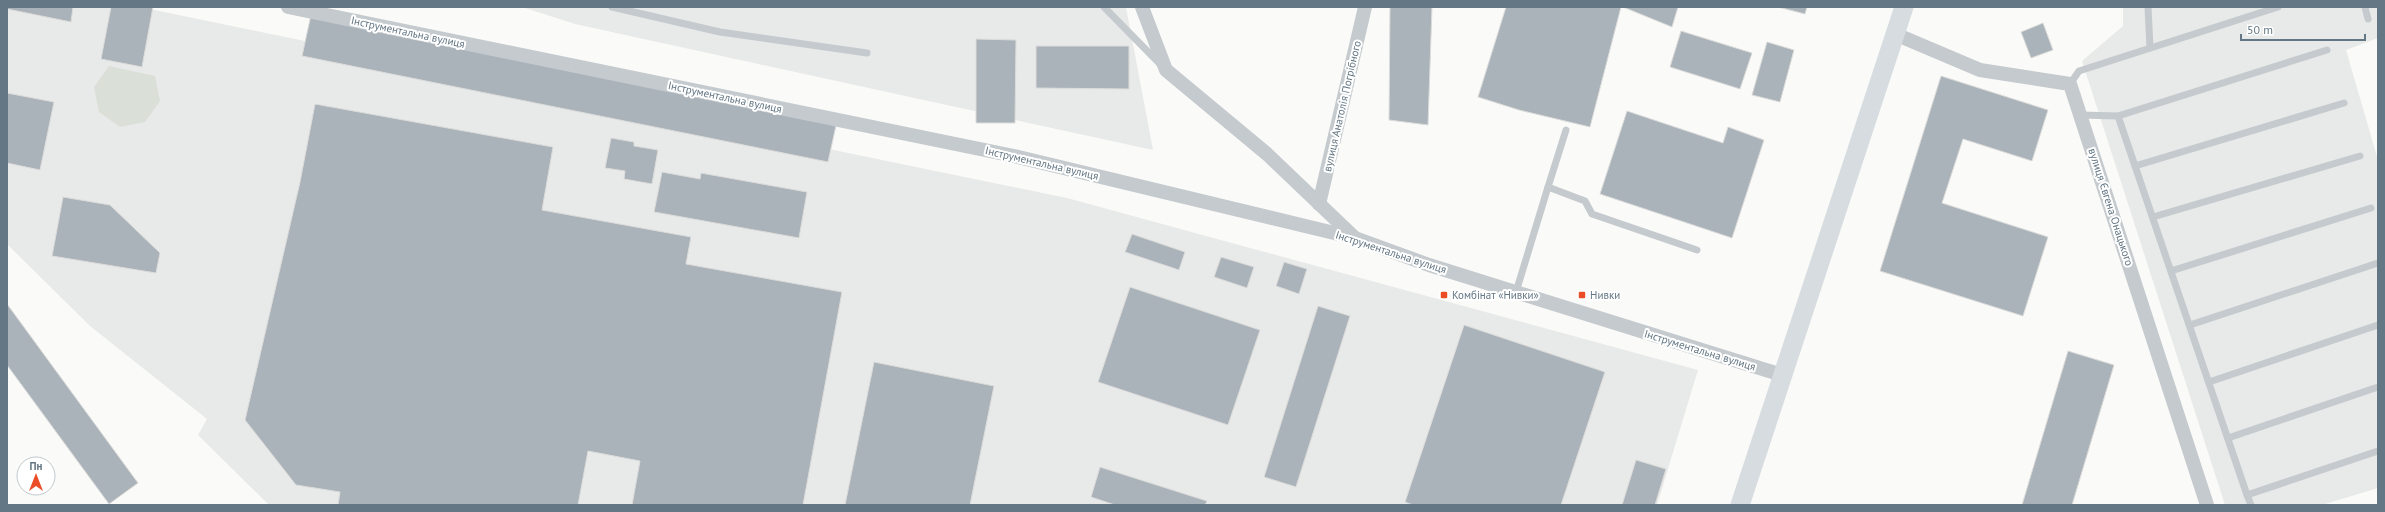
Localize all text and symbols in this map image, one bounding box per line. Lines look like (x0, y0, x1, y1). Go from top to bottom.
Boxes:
street label: Інструментальна вулиця (350, 13, 466, 51)
scale bar (2241, 16, 2365, 42)
text: 50 m (2247, 22, 2273, 37)
street label: вулиця Анатолія Погрібного (1320, 39, 1364, 173)
street label: Інструментальна вулиця (667, 78, 783, 116)
street label: Інструментальна вулиця (984, 143, 1100, 183)
street label: вулиця Євгена Онацького (2085, 146, 2137, 268)
street label: Інструментальна вулиця (1334, 227, 1448, 277)
place label: Комбінат «Нивки» (1452, 288, 1539, 302)
place label: Нивки (1590, 288, 1620, 302)
marker: Комбінат «Нивки» (1439, 290, 1449, 300)
marker: Нивки (1577, 290, 1587, 300)
street label: Інструментальна вулиця (1643, 326, 1757, 374)
north arrow (16, 456, 56, 496)
text: Пн (30, 459, 43, 473)

